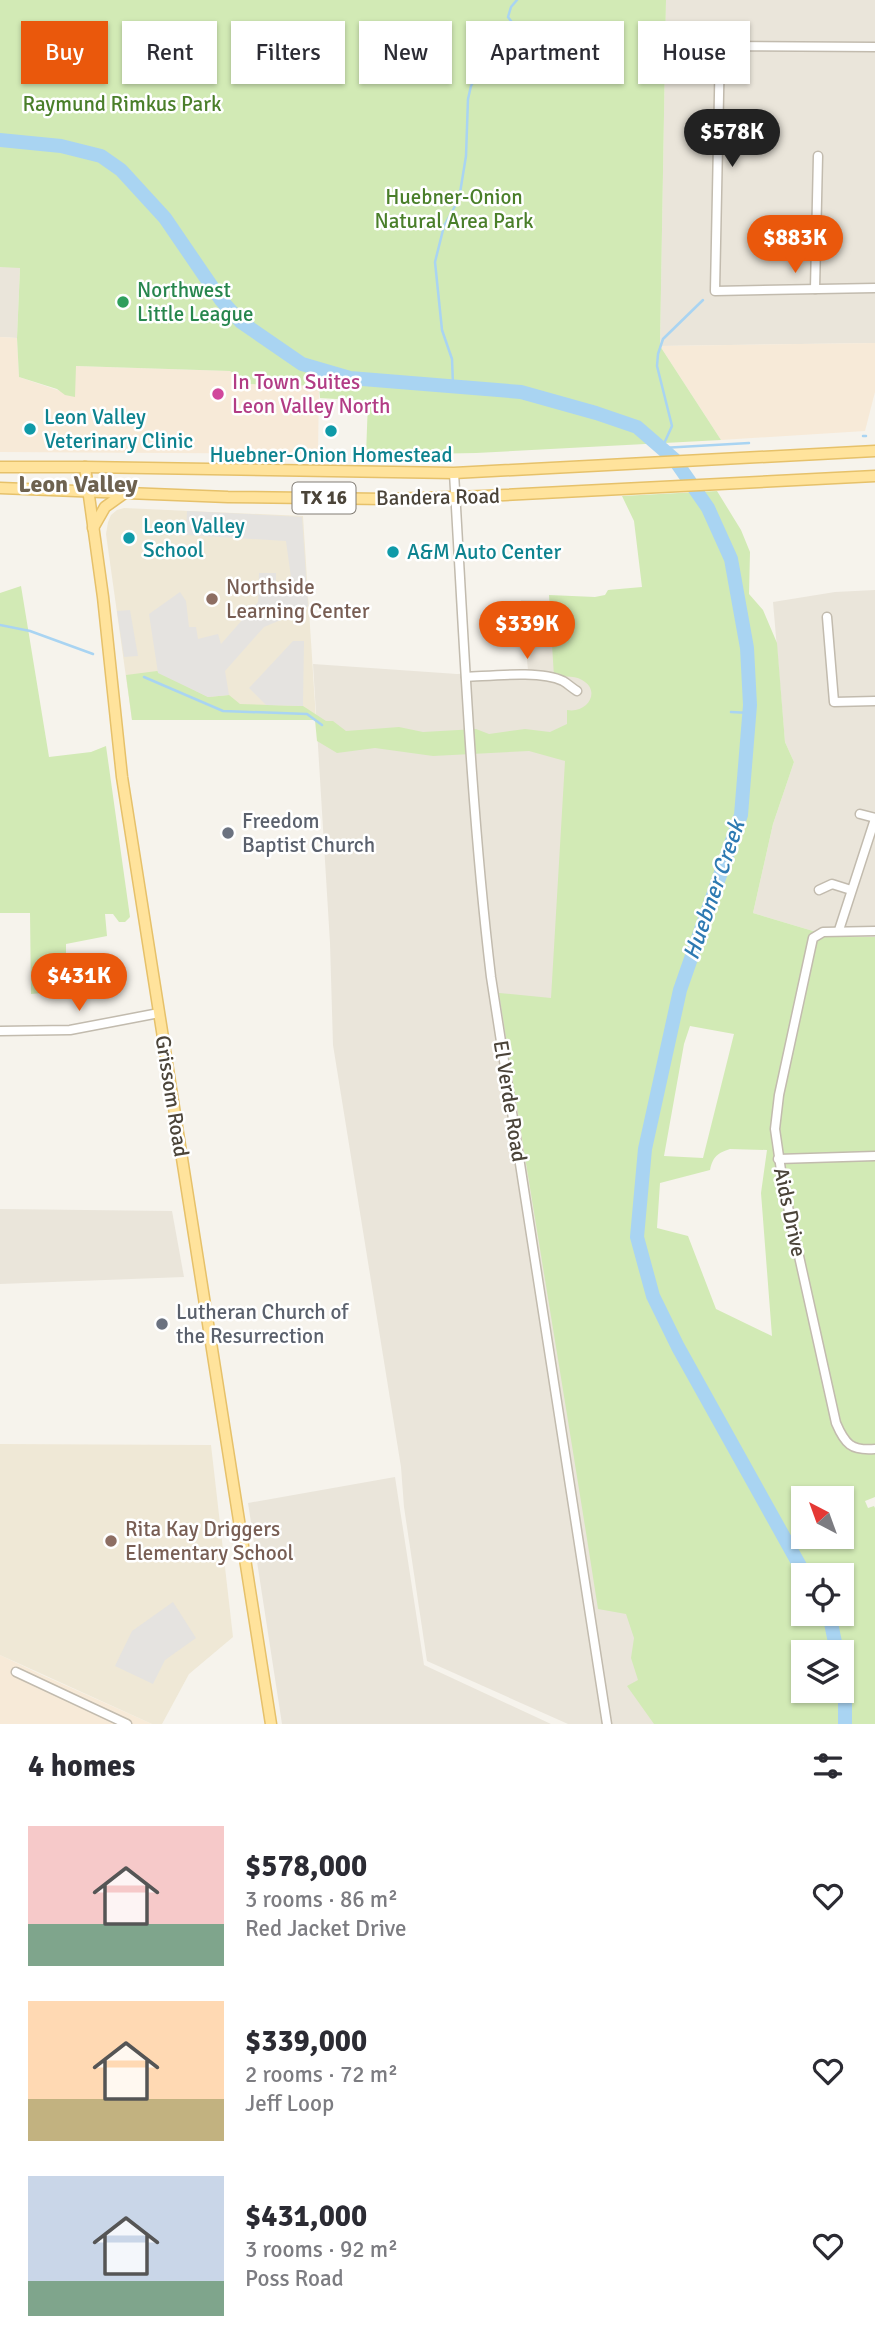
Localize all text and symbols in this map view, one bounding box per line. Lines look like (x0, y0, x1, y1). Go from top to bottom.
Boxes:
chip: Buy (21, 21, 108, 84)
chip: Rent (122, 21, 217, 84)
chip: Filters (231, 21, 345, 84)
chip: New (359, 21, 452, 84)
chip: Apartment (466, 21, 624, 84)
chip: House (638, 21, 750, 84)
park label: Raymund Rimkus Park (23, 91, 222, 117)
pin: $578K (683, 110, 781, 169)
text: $578K (700, 117, 764, 146)
park label: Huebner-Onion Natural Area Park (375, 184, 534, 234)
pin: $883K (746, 216, 844, 275)
text: $883K (763, 223, 827, 252)
place label: Northwest Little League (137, 277, 253, 327)
marker: Northwest Little League (115, 294, 131, 310)
place label: In Town Suites Leon Valley North (232, 369, 391, 419)
marker: In Town Suites Leon Valley North (210, 386, 226, 402)
place label: Leon Valley Veterinary Clinic (44, 404, 193, 454)
marker: Leon Valley Veterinary Clinic (22, 421, 38, 437)
marker: Huebner-Onion Homestead (323, 423, 339, 439)
place label: Huebner-Onion Homestead (209, 442, 453, 468)
district label: Leon Valley (18, 469, 138, 499)
road number: TX 16 (292, 482, 356, 513)
street label: Bandera Road (376, 483, 500, 511)
place label: Leon Valley School (143, 513, 245, 563)
marker: Leon Valley School (121, 530, 137, 546)
place label: A&M Auto Center (407, 539, 561, 565)
marker: A&M Auto Center (385, 544, 401, 560)
place label: Northside Learning Center (226, 574, 370, 624)
marker: Northside Learning Center (204, 591, 220, 607)
pin: $339K (478, 602, 576, 661)
text: $339K (495, 609, 559, 638)
place label: Freedom Baptist Church (242, 808, 375, 858)
water label: Huebner Creek (677, 814, 752, 964)
marker: Freedom Baptist Church (220, 825, 236, 841)
pin: $431K (30, 954, 128, 1013)
text: $431K (47, 961, 111, 990)
street label: Grissom Road (150, 1033, 194, 1159)
street label: El Verde Road (488, 1038, 532, 1164)
street label: Aids Drive (768, 1165, 812, 1259)
place label: Lutheran Church of the Resurrection (176, 1299, 349, 1349)
marker: Lutheran Church of the Resurrection (154, 1316, 170, 1332)
north arrow (791, 1486, 854, 1549)
map controls (791, 1486, 854, 1703)
place label: Rita Kay Driggers Elementary School (125, 1516, 294, 1566)
marker: Rita Kay Driggers Elementary School (103, 1533, 119, 1549)
button: locate (791, 1563, 854, 1626)
button: layers (791, 1640, 854, 1703)
icon: filters (809, 1747, 847, 1785)
text: 4 homes (28, 1748, 135, 1785)
text: $578,000 (245, 1848, 367, 1885)
icon: home (84, 1854, 168, 1938)
icon: heart (809, 1877, 847, 1915)
text: 3 rooms · 86 m² (245, 1885, 398, 1914)
text: Red Jacket Drive (245, 1914, 407, 1943)
text: $339,000 (245, 2023, 367, 2060)
icon: home (84, 2029, 168, 2113)
icon: heart (809, 2052, 847, 2090)
text: 2 rooms · 72 m² (245, 2060, 398, 2089)
text: Jeff Loop (245, 2089, 334, 2118)
text: $431,000 (245, 2198, 367, 2235)
icon: home (84, 2204, 168, 2288)
icon: heart (809, 2227, 847, 2265)
text: 3 rooms · 92 m² (245, 2235, 398, 2264)
text: Poss Road (245, 2264, 344, 2293)

